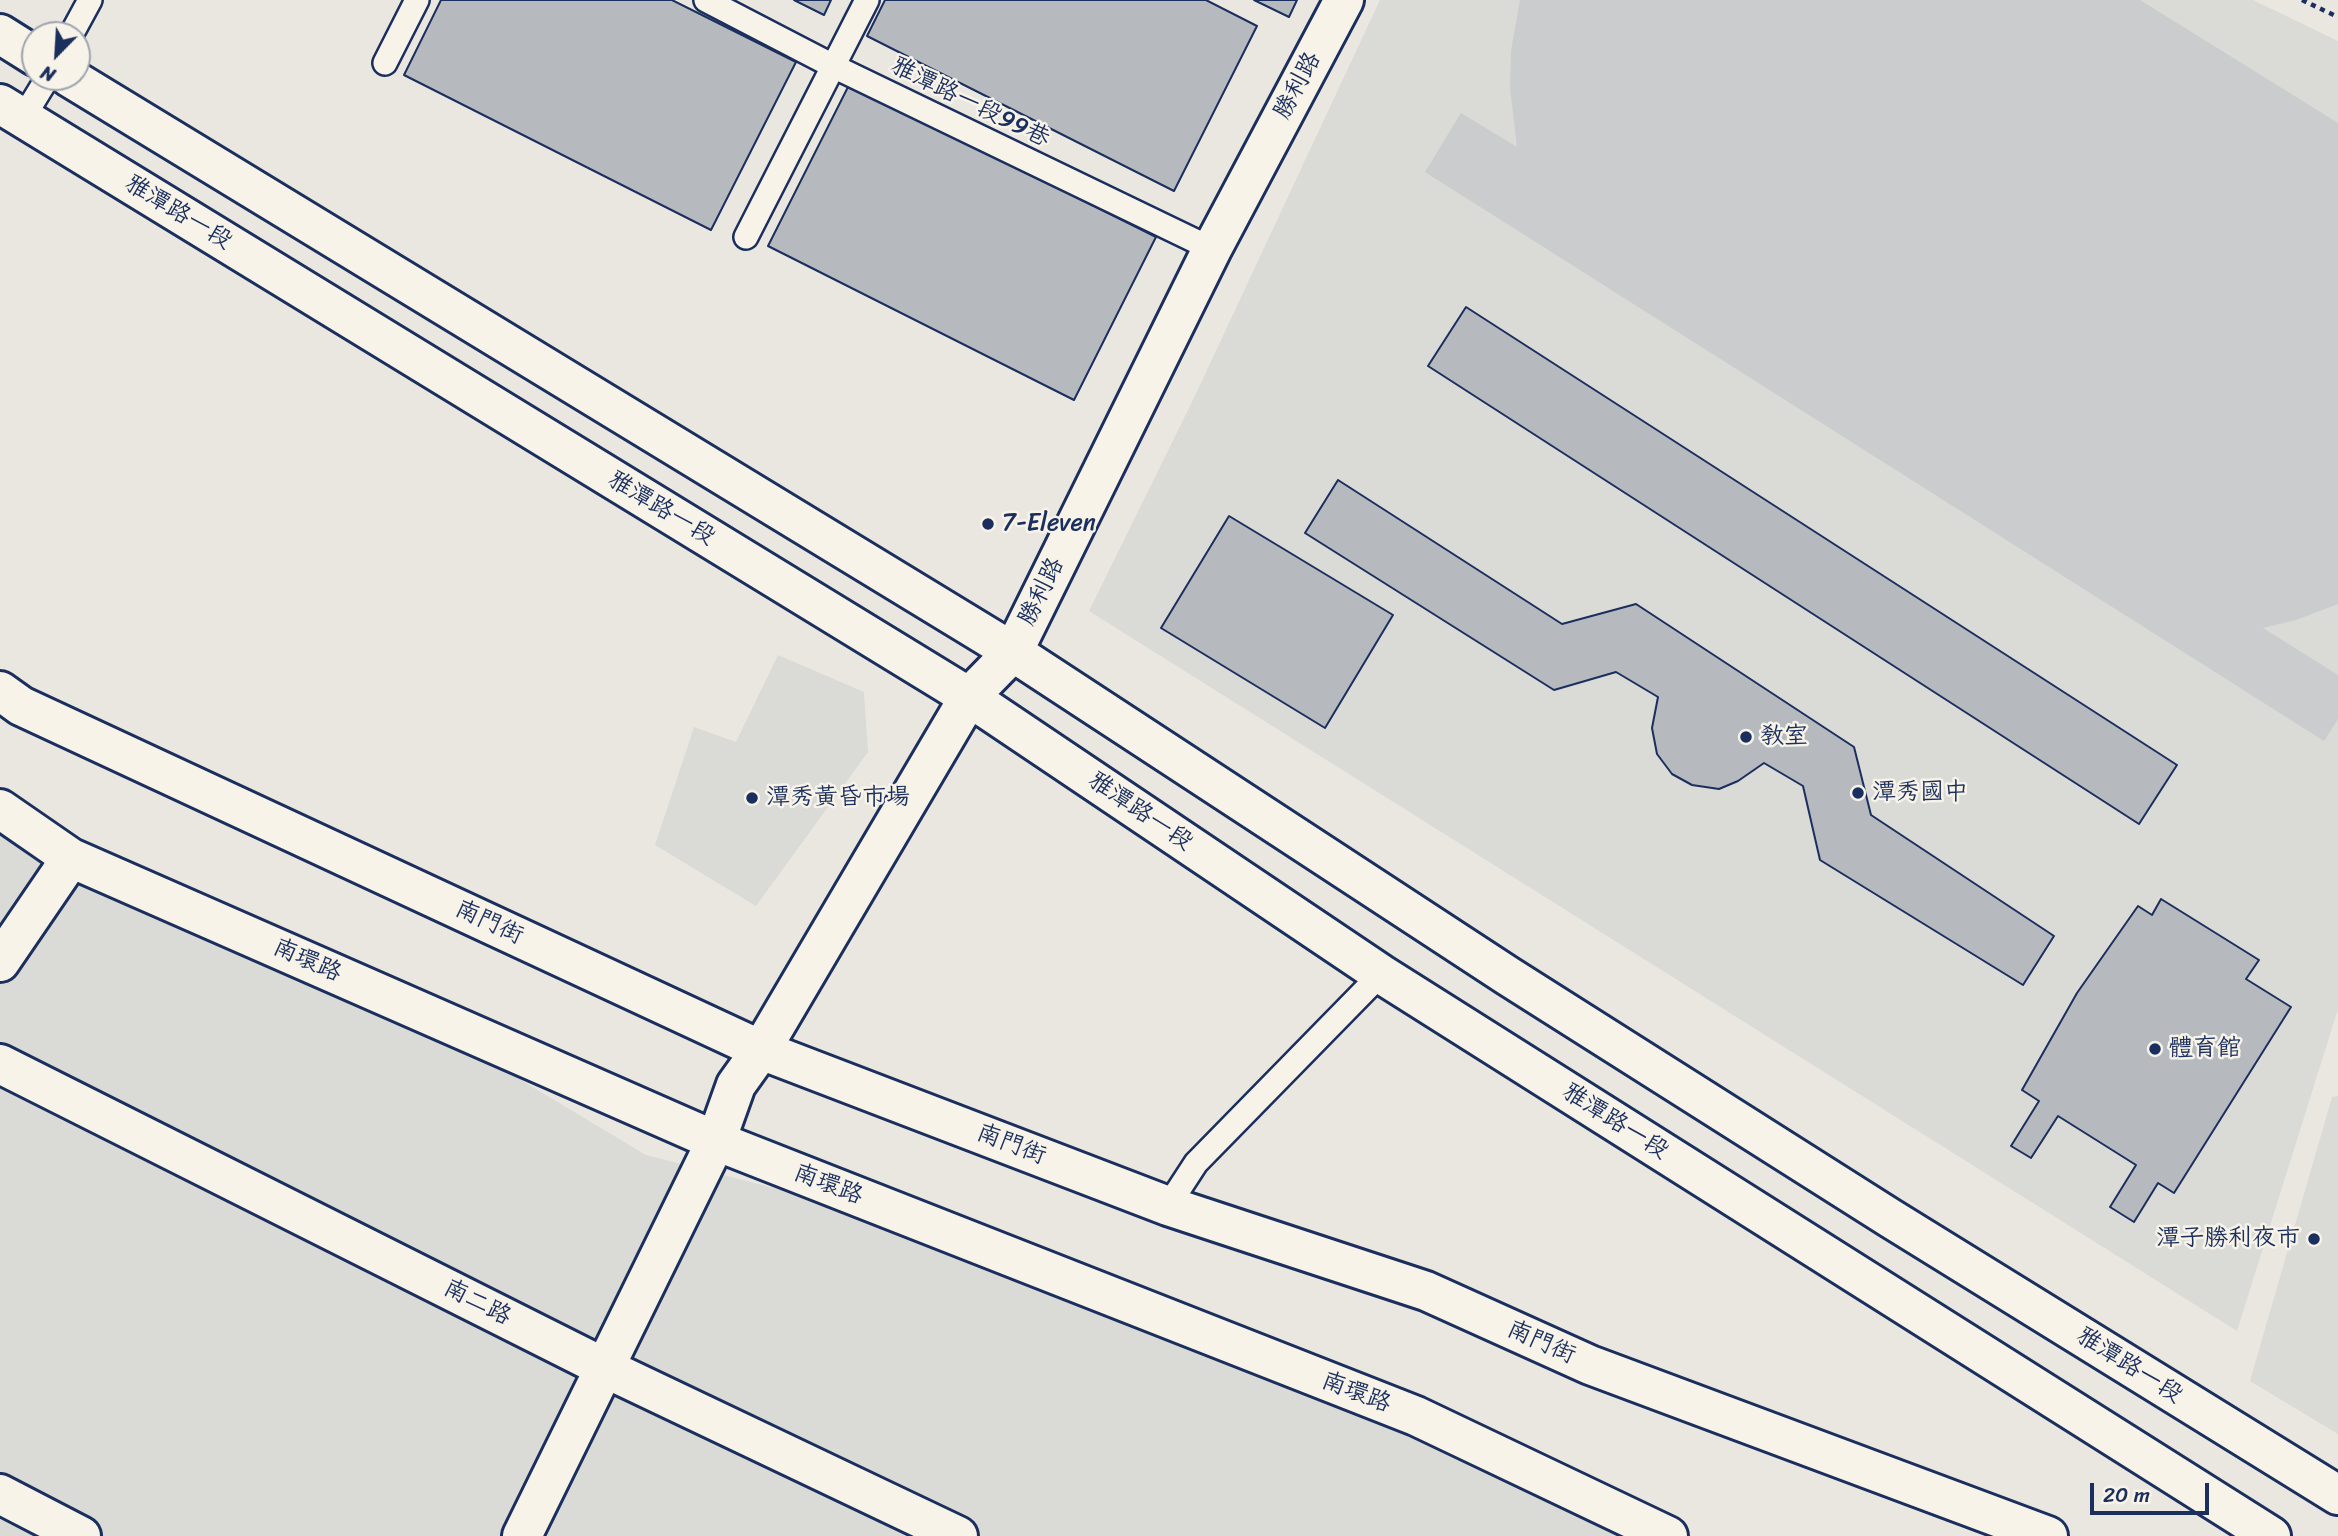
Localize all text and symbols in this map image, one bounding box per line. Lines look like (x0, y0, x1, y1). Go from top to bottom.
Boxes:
north arrow (21, 21, 91, 91)
street label: 勝利路 (1268, 47, 1328, 125)
street label: 雅潭路一段99巷 (886, 52, 1054, 154)
text: N (35, 56, 61, 92)
street label: 雅潭路一段 (119, 170, 237, 256)
street label: 雅潭路一段 (602, 466, 720, 552)
place label: 7-Eleven (1002, 510, 1096, 538)
marker: 7-Eleven (980, 516, 996, 532)
street label: 勝利路 (1013, 553, 1071, 631)
place label: 教室 (1760, 723, 1808, 751)
marker: 教室 (1738, 729, 1754, 745)
street label: 雅潭路一段 (1082, 767, 1198, 857)
place label: 潭秀國中 (1872, 779, 1968, 807)
place label: 潭秀黃昏市場 (766, 784, 910, 812)
marker: 潭秀國中 (1850, 785, 1866, 801)
marker: 潭秀黃昏市場 (744, 790, 760, 806)
street label: 南門街 (450, 895, 528, 951)
street label: 南環路 (268, 933, 346, 989)
place label: 體育館 (2169, 1035, 2241, 1063)
marker: 體育館 (2147, 1041, 2163, 1057)
street label: 雅潭路一段 (1556, 1078, 1674, 1166)
street label: 南門街 (972, 1119, 1050, 1171)
street label: 南環路 (789, 1159, 867, 1211)
place label: 潭子勝利夜市 (2156, 1225, 2300, 1253)
marker: 潭子勝利夜市 (2306, 1231, 2322, 1247)
street label: 南二路 (438, 1274, 516, 1332)
street label: 南門街 (1502, 1315, 1580, 1371)
street label: 雅潭路一段 (2070, 1322, 2188, 1410)
street label: 南環路 (1317, 1367, 1395, 1419)
scale bar (2093, 1470, 2212, 1514)
text: 20 m (2103, 1476, 2150, 1514)

